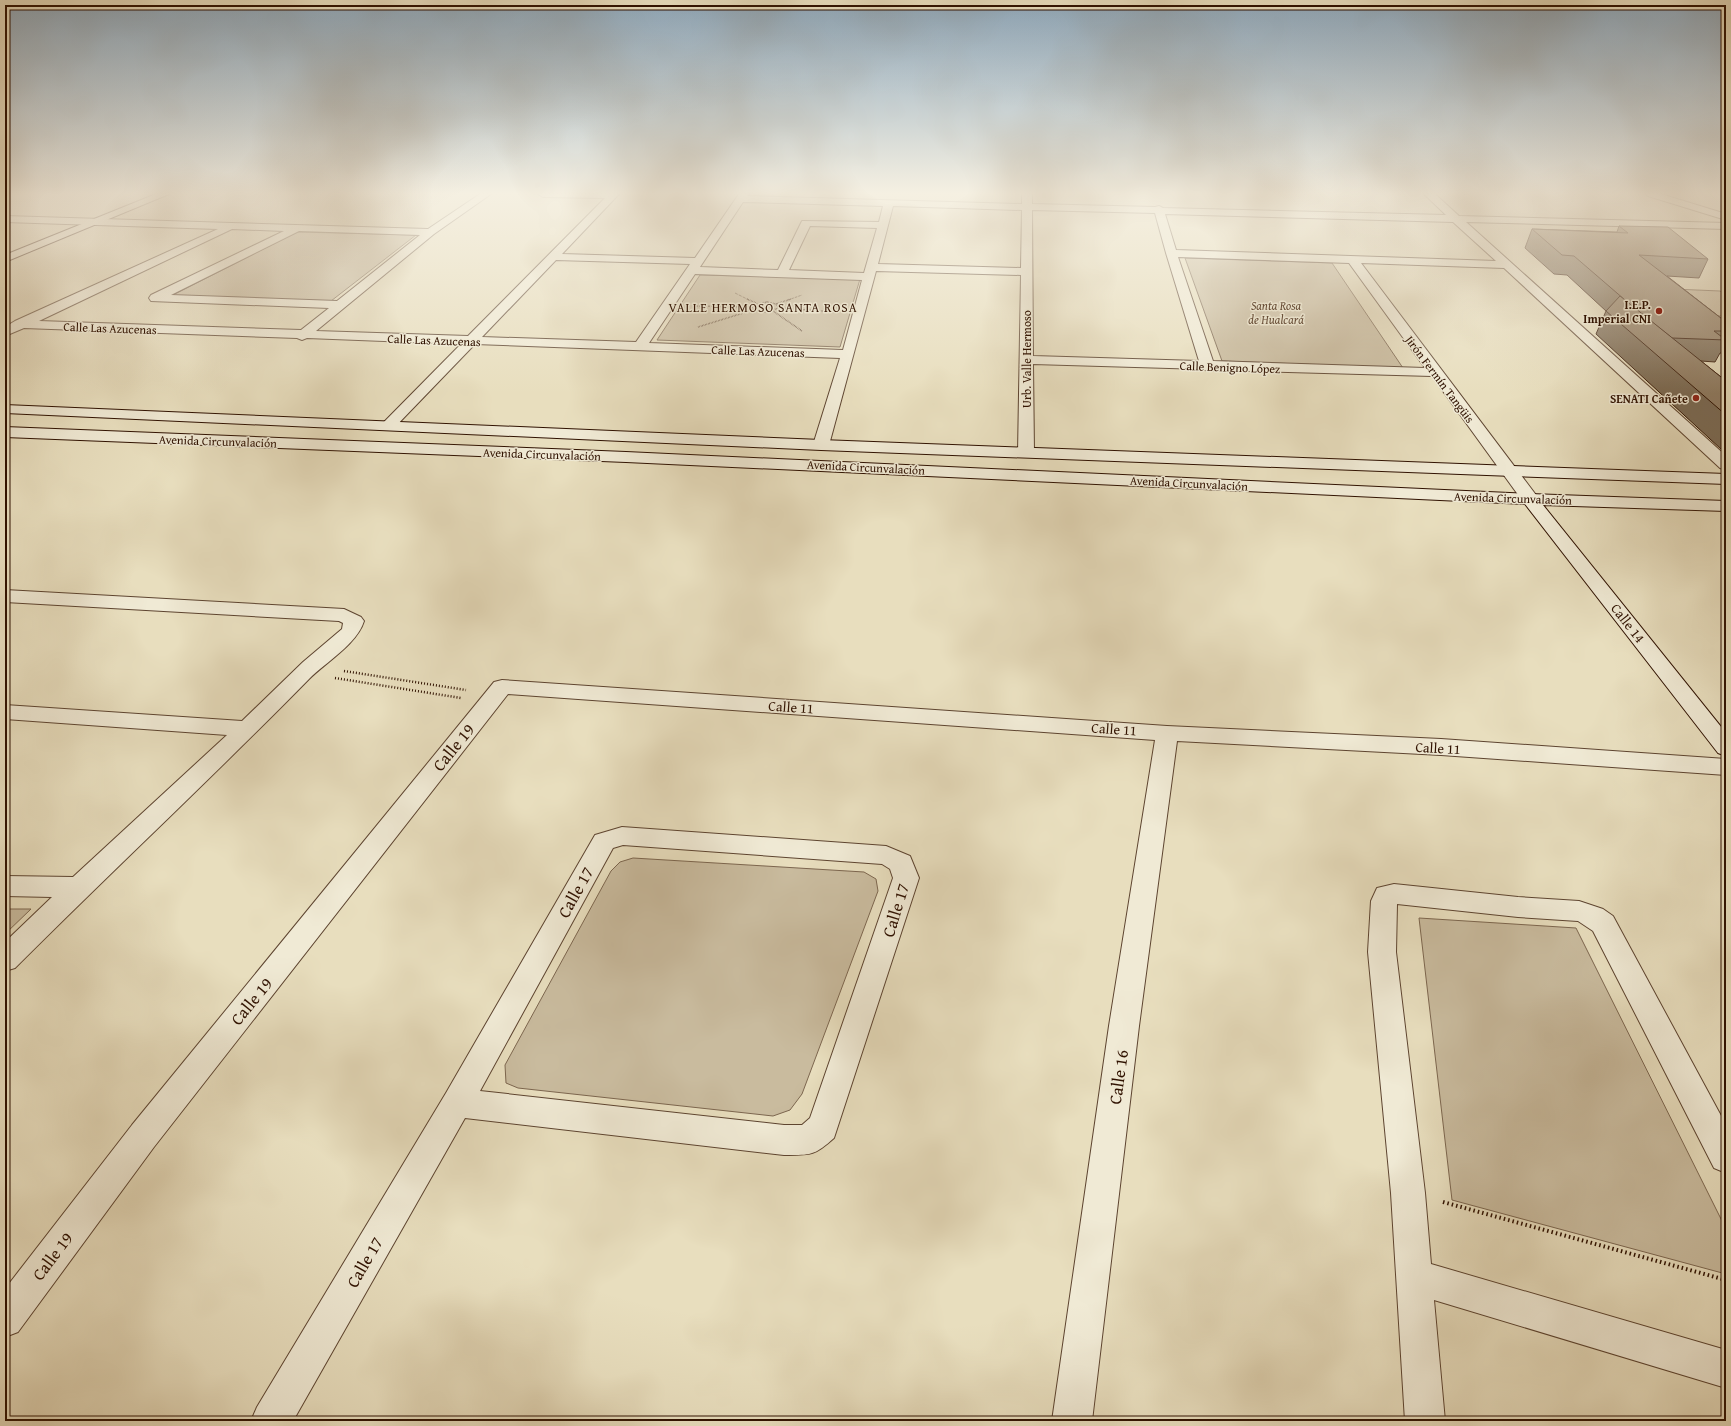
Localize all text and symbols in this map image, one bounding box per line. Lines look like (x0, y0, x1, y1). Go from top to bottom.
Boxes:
place label: I.E.P. Imperial CNI (1583, 296, 1651, 327)
park label: Santa Rosa de Hualcará (1248, 297, 1304, 328)
district label: VALLE HERMOSO SANTA ROSA (668, 298, 858, 317)
marker: I.E.P. Imperial CNI (1654, 306, 1664, 316)
street label: Urb. Valle Hermoso (1018, 310, 1035, 408)
street label: Calle Las Azucenas (63, 318, 157, 338)
street label: Calle Las Azucenas (387, 330, 481, 350)
street label: Jirón Fermín Tangüis (1400, 330, 1479, 426)
street label: Calle Las Azucenas (711, 341, 805, 361)
street label: Calle Benigno López (1179, 357, 1281, 377)
place label: SENATI Cañete (1610, 390, 1688, 407)
marker: SENATI Cañete (1691, 393, 1701, 403)
street label: Avenida Circunvalación (159, 430, 278, 452)
street label: Avenida Circunvalación (483, 443, 602, 465)
street label: Avenida Circunvalación (807, 455, 926, 479)
street label: Avenida Circunvalación (1130, 471, 1249, 495)
street label: Avenida Circunvalación (1454, 487, 1573, 509)
street label: Calle 14 (1606, 599, 1650, 647)
street label: Calle 11 (768, 695, 814, 719)
street label: Calle 11 (1091, 717, 1137, 741)
street label: Calle 19 (426, 718, 480, 776)
street label: Calle 11 (1415, 737, 1461, 759)
street label: Calle 17 (551, 862, 599, 922)
street label: Calle 17 (875, 880, 915, 940)
street label: Calle 19 (224, 972, 278, 1030)
street label: Calle 16 (1102, 1048, 1134, 1106)
street label: Calle 19 (25, 1227, 79, 1285)
street label: Calle 17 (339, 1232, 389, 1292)

